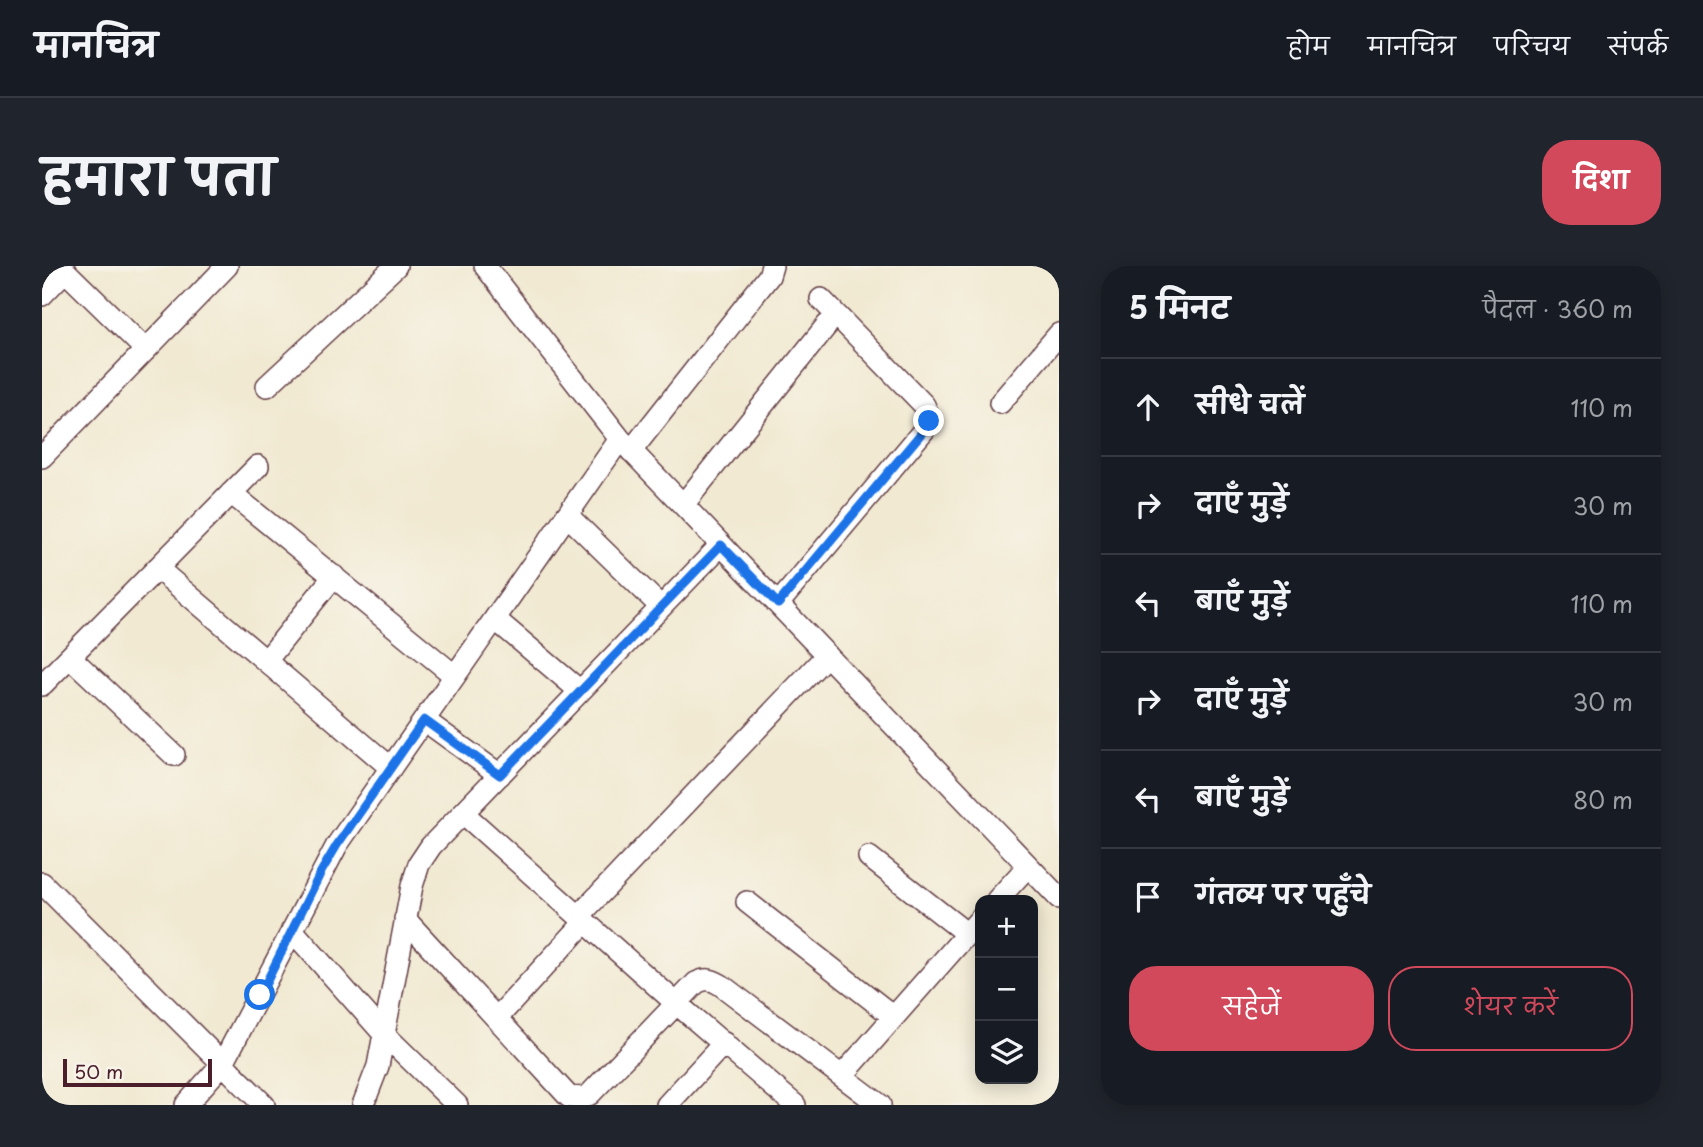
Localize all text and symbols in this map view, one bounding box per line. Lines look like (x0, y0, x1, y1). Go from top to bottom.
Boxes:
text: मानचित्र (35, 18, 158, 68)
text: होम (1287, 27, 1330, 63)
text: मानचित्र (1368, 27, 1456, 63)
text: परिचय (1494, 27, 1570, 63)
text: संपर्क (1608, 27, 1668, 63)
text: हमारा पता (42, 138, 276, 212)
button: दिशा (1542, 140, 1661, 225)
text: 5 मिनट (1129, 284, 1230, 329)
text: पैदल · 360 m (1482, 291, 1633, 326)
text: सीधे चलें (1196, 384, 1304, 423)
icon: ahead (1129, 388, 1167, 426)
text: 110 m (1571, 390, 1633, 425)
route end (913, 405, 944, 436)
text: दाएँ मुड़ें (1196, 482, 1288, 521)
icon: right (1129, 486, 1167, 524)
text: 30 m (1572, 488, 1633, 523)
text: बाएँ मुड़ें (1196, 580, 1289, 619)
icon: left (1129, 584, 1167, 622)
text: 110 m (1571, 586, 1633, 621)
text: दाएँ मुड़ें (1196, 678, 1288, 717)
icon: right (1129, 682, 1167, 720)
text: 30 m (1572, 684, 1633, 719)
text: बाएँ मुड़ें (1196, 776, 1289, 815)
icon: left (1129, 780, 1167, 818)
text: 80 m (1573, 782, 1633, 817)
text: गंतव्य पर पहुँचे (1196, 874, 1371, 913)
icon: arrive (1129, 878, 1167, 916)
map controls (975, 895, 1038, 1084)
button: + (975, 895, 1038, 958)
button: − (975, 958, 1038, 1021)
button: सहेजें (1129, 966, 1374, 1051)
button: शेयर करें (1388, 966, 1633, 1051)
route start (244, 979, 275, 1010)
button: layers (975, 1021, 1038, 1084)
scale bar (63, 1056, 212, 1088)
text: 50 m (74, 1057, 123, 1085)

